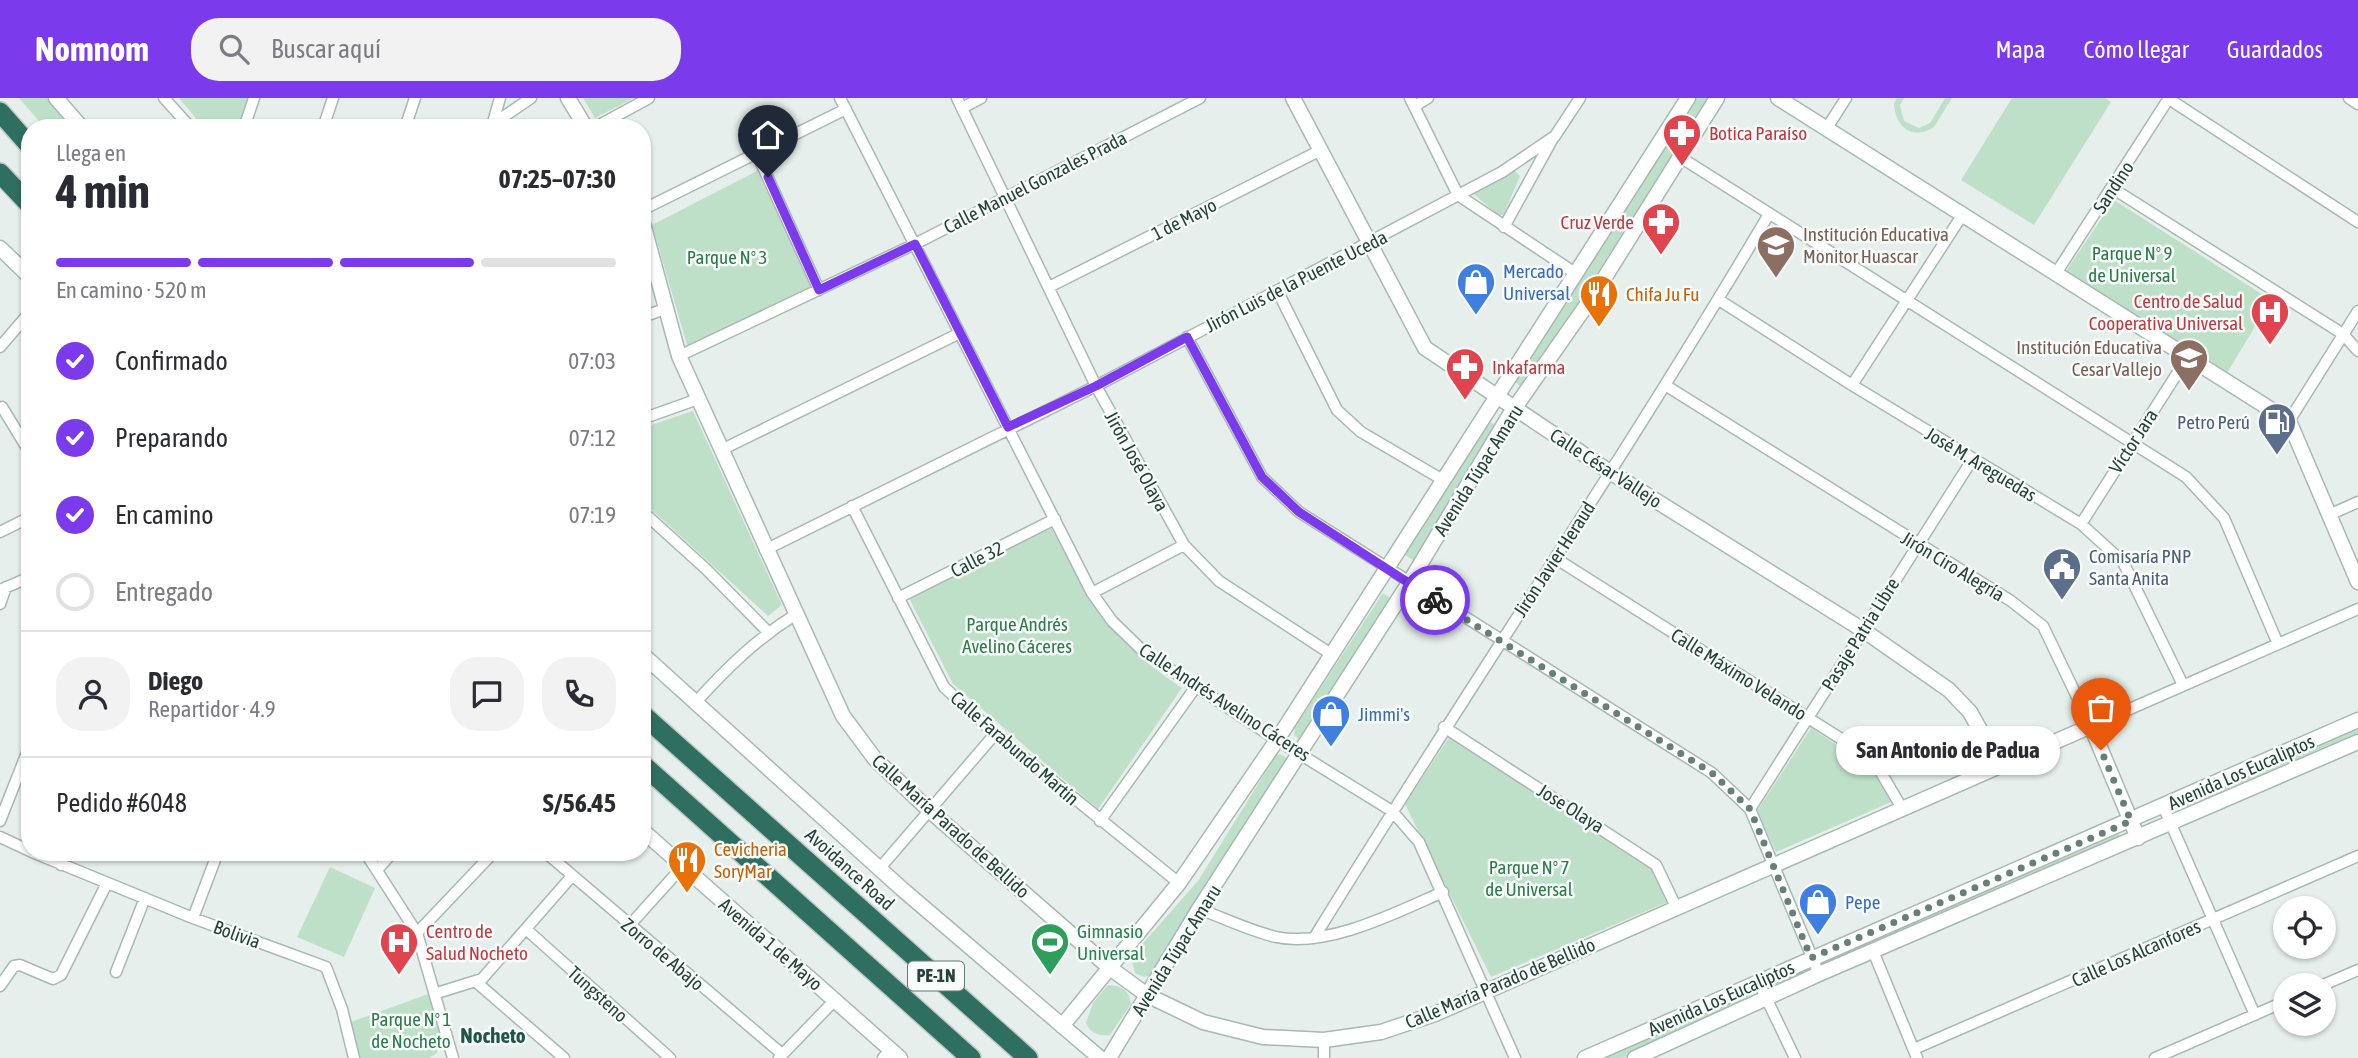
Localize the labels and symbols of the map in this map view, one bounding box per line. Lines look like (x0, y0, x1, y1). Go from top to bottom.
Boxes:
pin (738, 105, 798, 177)
pharmacy icon: Botica Paraíso (1661, 112, 1703, 167)
place label: Botica Paraíso (1709, 122, 1807, 144)
street label: Calle Manuel Gonzales Prada (940, 126, 1130, 238)
street label: Sandino (2088, 157, 2138, 217)
street label: 1 de Mayo (1148, 193, 1220, 245)
pharmacy icon: Cruz Verde (1640, 201, 1682, 256)
place label: Cruz Verde (1561, 211, 1634, 233)
place label: Institución Educativa Monitor Huascar (1803, 223, 1949, 267)
school or university icon: Institución Educativa Monitor Huascar (1755, 224, 1797, 279)
street label: Jirón Luis de la Puente Uceda (1201, 226, 1391, 336)
park label: Parque Nº 9 de Universal (2088, 242, 2176, 286)
park label: Parque Nº 3 (687, 246, 767, 268)
place label: Mercado Universal (1503, 260, 1570, 304)
shop icon: Mercado Universal (1455, 261, 1497, 316)
restaurant icon: Chifa Ju Fu (1578, 273, 1620, 328)
place label: Chifa Ju Fu (1626, 283, 1699, 305)
place label: Centro de Salud Cooperativa Universal (2089, 290, 2243, 334)
hospital icon: Centro de Salud Cooperativa Universal (2249, 291, 2291, 346)
place label: Institución Educativa Cesar Vallejo (2016, 336, 2162, 380)
school or university icon: Institución Educativa Cesar Vallejo (2168, 337, 2210, 392)
pharmacy icon: Inkafarma (1444, 346, 1486, 401)
place label: Inkafarma (1492, 356, 1565, 378)
street label: Avenida Túpac Amaru (1429, 400, 1527, 540)
fuel station icon: Petro Perú (2256, 401, 2298, 456)
street label: Víctor Jara (2104, 405, 2162, 477)
street label: Jirón José Olaya (1100, 407, 1174, 515)
place label: Petro Perú (2177, 411, 2250, 433)
street label: José M. Areguedas (1921, 422, 2041, 506)
street label: Calle César Vallejo (1546, 424, 1666, 512)
street label: Jirón Javier Heraud (1509, 497, 1599, 621)
street label: Jirón Ciro Alegría (1897, 527, 2009, 605)
street label: Calle 32 (947, 536, 1007, 582)
place label: Comisaría PNP Santa Anita (2089, 545, 2191, 589)
public building icon: Comisaría PNP Santa Anita (2041, 546, 2083, 601)
courier (1400, 565, 1470, 635)
street label: Pasaje Patria Libre (1817, 574, 1903, 694)
park label: Parque Andrés Avelino Cáceres (962, 613, 1072, 657)
street label: Calle Máximo Velando (1667, 623, 1811, 725)
street label: Calle Andrés Avelino Cáceres (1135, 639, 1315, 766)
pin (2071, 678, 2131, 750)
street label: Calle Farabundo Martín (946, 686, 1084, 810)
shop icon: Jimmi's (1310, 693, 1352, 748)
place label: Jimmi's (1358, 703, 1410, 725)
callout: San Antonio de Padua (1835, 726, 2059, 774)
street label: Avenida Los Eucaliptos (2165, 730, 2318, 814)
street label: Calle María Parado de Bellido (868, 750, 1034, 902)
street label: Jose Olaya (1534, 779, 1608, 837)
street label: Avoidance Road (801, 823, 899, 915)
place label: Cevicheria SoryMar (714, 838, 787, 882)
restaurant icon: Cevicheria SoryMar (666, 839, 708, 894)
park label: Parque Nº 7 de Universal (1485, 856, 1573, 900)
street label: Avenida Túpac Amaru (1127, 880, 1225, 1020)
shop icon: Pepe (1797, 881, 1839, 936)
place label: Pepe (1845, 891, 1880, 913)
street label: Avenida 1 de Mayo (715, 893, 827, 995)
street label: Zorro de Abajo (617, 913, 709, 995)
street label: Bolivia (211, 915, 263, 953)
street label: Calle Los Alcanfores (2068, 915, 2204, 991)
place label: Centro de Salud Nocheto (426, 920, 528, 964)
place label: Gimnasio Universal (1077, 920, 1144, 964)
hospital icon: Centro de Salud Nocheto (378, 921, 420, 976)
sports icon: Gimnasio Universal (1029, 921, 1071, 976)
street label: Calle María Parado de Bellido (1402, 933, 1598, 1033)
street label: Avenida Los Eucaliptos (1645, 956, 1798, 1040)
street label: Tungsteno (564, 961, 632, 1027)
road number: PE-1N (908, 962, 964, 990)
park label: Parque Nº 1 de Nocheto (371, 1008, 451, 1052)
district label: Nocheto (460, 1023, 526, 1047)

